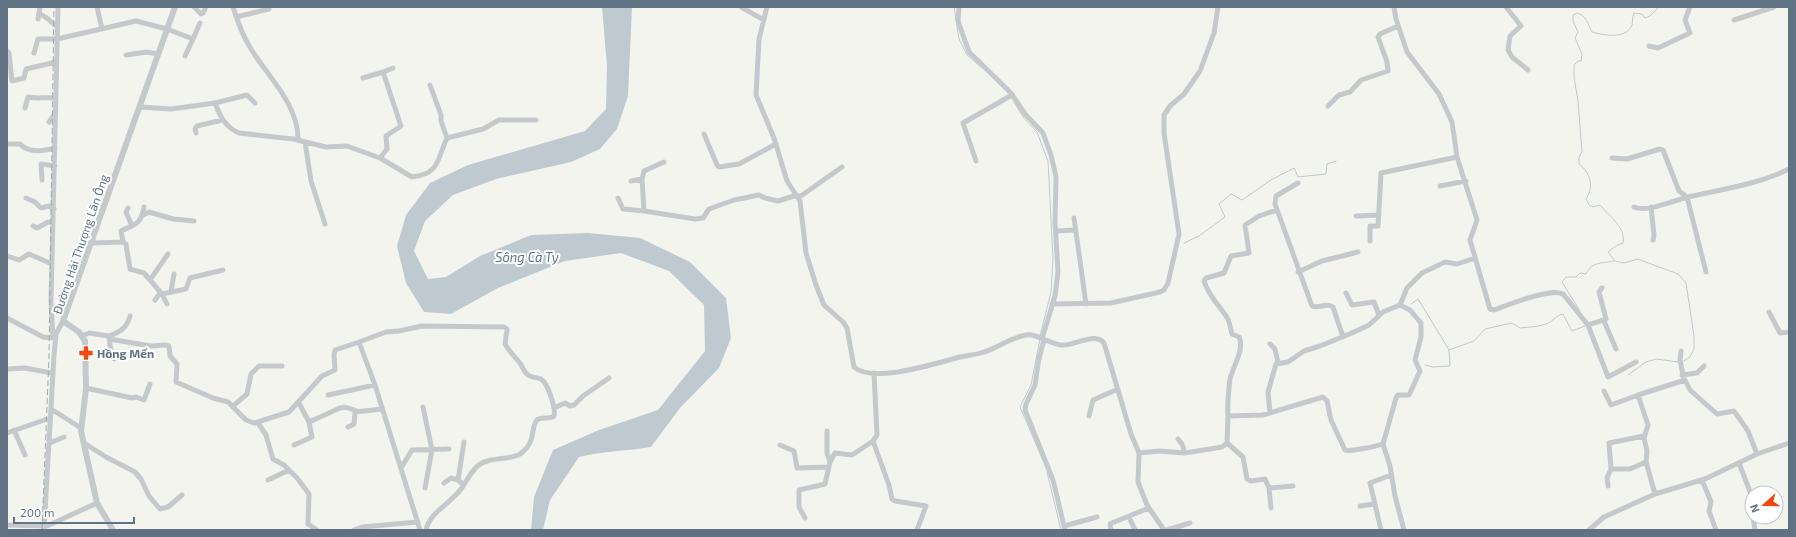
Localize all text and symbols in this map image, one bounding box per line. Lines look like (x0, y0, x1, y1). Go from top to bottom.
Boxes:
street label: Đường Hải Thượng Lãn Ông (49, 172, 112, 316)
water label: Sông Cà Ty (495, 249, 559, 265)
pharmacy icon: Hồng Mến (78, 345, 94, 361)
place label: Hồng Mến (97, 346, 154, 360)
north arrow (1744, 485, 1784, 525)
scale bar (14, 499, 134, 525)
text: N (1747, 503, 1762, 515)
text: 200 m (20, 505, 54, 519)

